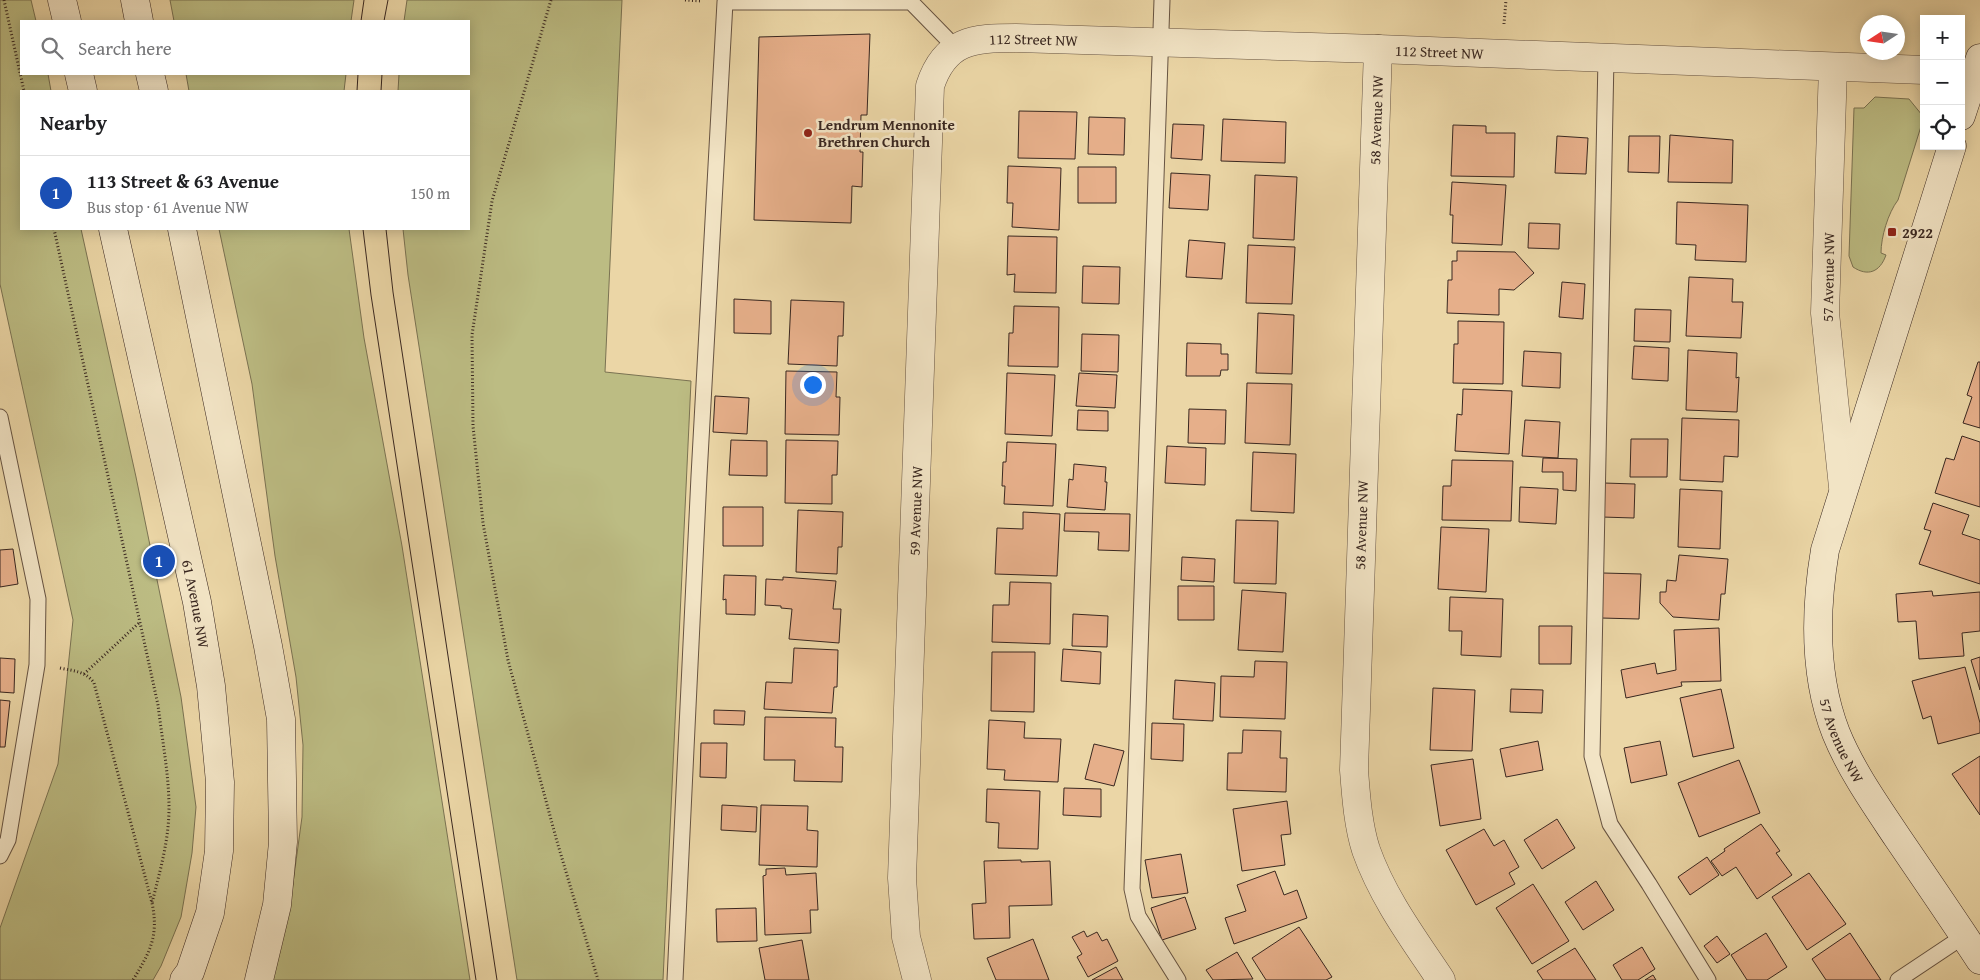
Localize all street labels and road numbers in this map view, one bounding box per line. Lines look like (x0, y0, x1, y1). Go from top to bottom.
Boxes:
street label: 112 Street NW (988, 27, 1079, 50)
street label: 112 Street NW (1395, 39, 1484, 64)
street label: 58 Avenue NW (1364, 75, 1388, 165)
street label: 57 Avenue NW (1817, 232, 1839, 322)
street label: 59 Avenue NW (903, 465, 927, 556)
street label: 58 Avenue NW (1349, 480, 1373, 570)
street label: 61 Avenue NW (177, 557, 215, 650)
street label: 57 Avenue NW (1815, 696, 1870, 786)

